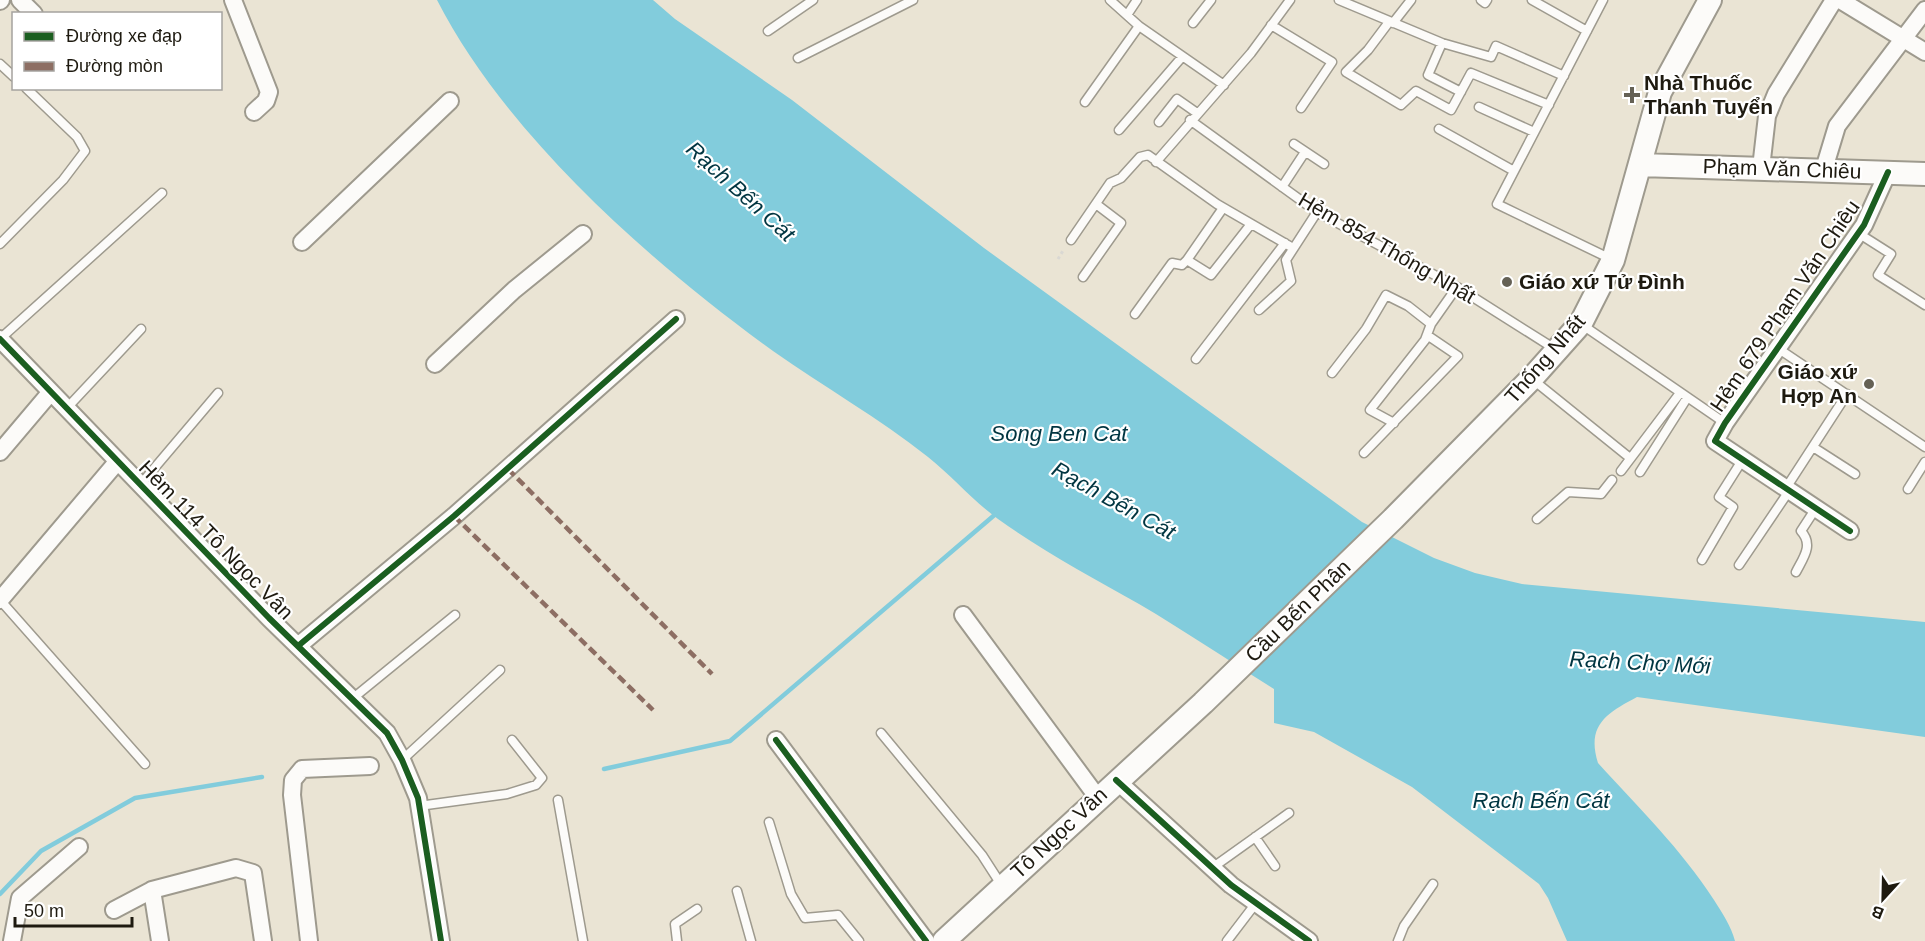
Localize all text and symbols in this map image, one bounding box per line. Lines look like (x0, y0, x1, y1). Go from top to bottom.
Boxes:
legend (12, 12, 222, 90)
text: Đường xe đạp (66, 26, 182, 46)
text: Đường mòn (66, 56, 163, 76)
place label: Nhà Thuốc Thanh Tuyển (1644, 71, 1773, 118)
marker: Nhà Thuốc Thanh Tuyển (1625, 88, 1639, 102)
water label: Rạch Bến Cát (681, 136, 801, 247)
street label: Phạm Văn Chiêu (1702, 154, 1862, 183)
street label: Hẻm 854 Thống Nhất (1295, 188, 1480, 308)
street label: Hẻm 679 Phạm Văn Chiêu (1705, 196, 1864, 416)
place label: Giáo xứ Tử Đình (1519, 270, 1685, 293)
marker: Giáo xứ Tử Đình (1500, 275, 1514, 289)
street label: Thống Nhất (1500, 310, 1589, 408)
place label: Giáo xứ Hợp An (1778, 360, 1858, 407)
marker: Giáo xứ Hợp An (1862, 377, 1876, 391)
water label: Song Ben Cat (991, 421, 1128, 446)
street label: Hẻm 114 Tô Ngọc Vân (135, 456, 298, 624)
water label: Rạch Bến Cát (1048, 456, 1180, 545)
street label: Cầu Bến Phân (1241, 555, 1355, 666)
water label: Rạch Chợ Mới (1569, 646, 1712, 679)
street label: Tô Ngọc Vân (1006, 782, 1111, 883)
water label: Rạch Bến Cát (1473, 788, 1610, 813)
north arrow (1853, 869, 1913, 929)
scale bar (15, 890, 132, 928)
text: 50 m (24, 901, 64, 921)
text: B (1869, 902, 1886, 922)

